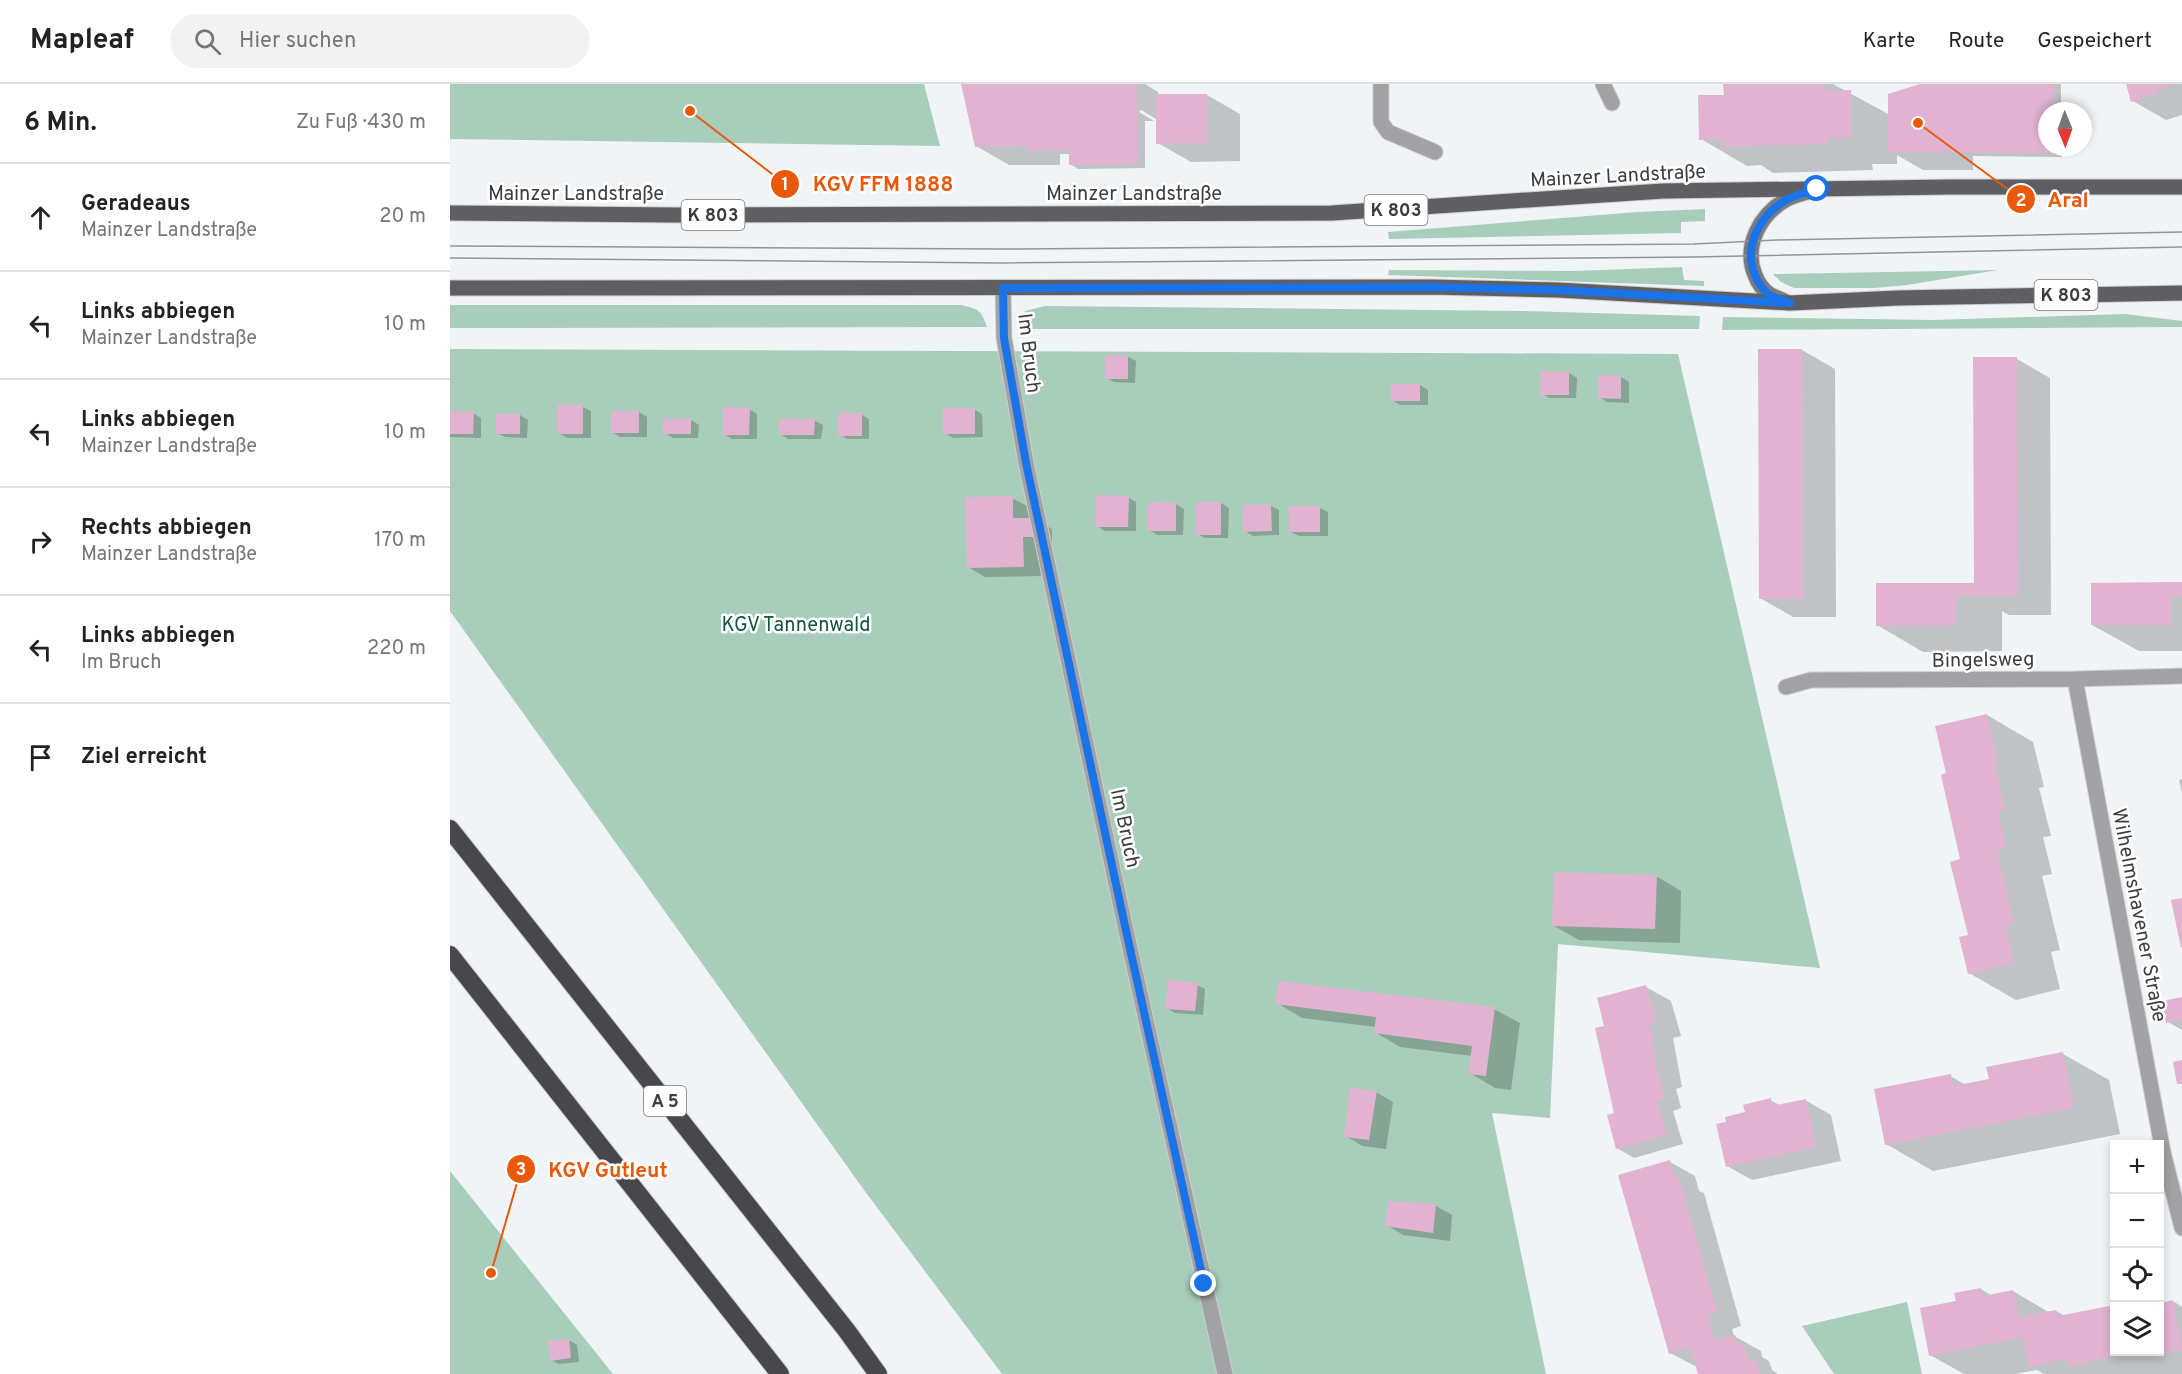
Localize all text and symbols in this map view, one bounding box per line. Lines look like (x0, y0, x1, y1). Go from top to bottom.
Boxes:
search box (170, 14, 590, 68)
text: Mapleaf (30, 23, 134, 59)
icon: search (191, 25, 224, 58)
text: Hier suchen (239, 28, 356, 55)
text: Karte (1863, 28, 1915, 55)
text: Route (1948, 28, 2004, 55)
text: Gespeichert (2037, 28, 2152, 55)
north arrow (2038, 102, 2092, 156)
text: 6 Min. (24, 107, 97, 140)
text: Zu Fuß · 430 m (296, 110, 426, 136)
street label: Mainzer Landstraße (1529, 159, 1707, 195)
callout: KGV FFM 1888 (770, 164, 966, 203)
text: KGV FFM 1888 (813, 172, 953, 199)
text: 1 (781, 174, 789, 197)
route start (1803, 175, 1829, 201)
callout: Aral (2006, 180, 2101, 219)
street label: Mainzer Landstraße (488, 182, 664, 208)
street label: Mainzer Landstraße (1046, 182, 1222, 208)
text: Aral (2047, 188, 2089, 215)
text: 2 (2015, 190, 2027, 213)
text: Geradeaus (81, 191, 191, 218)
road number: K 803 (1364, 195, 1428, 225)
road number: K 803 (682, 200, 744, 230)
icon: ahead (24, 201, 57, 234)
text: 20 m (379, 204, 426, 230)
text: Mainzer Landstraße (81, 218, 257, 244)
road number: K 803 (2034, 280, 2098, 310)
text: Links abbiegen (81, 299, 235, 326)
icon: left (24, 309, 57, 342)
text: 10 m (384, 312, 426, 338)
street label: Im Bruch (1010, 312, 1046, 395)
text: Mainzer Landstraße (81, 326, 257, 352)
text: Links abbiegen (81, 407, 235, 434)
icon: left (24, 417, 57, 450)
text: 10 m (384, 420, 426, 446)
text: Mainzer Landstraße (81, 434, 257, 460)
text: Rechts abbiegen (81, 515, 252, 542)
icon: right (24, 525, 57, 558)
text: 170 m (374, 528, 426, 554)
text: Mainzer Landstraße (81, 542, 257, 568)
park label: KGV Tannenwald (722, 613, 870, 639)
text: Links abbiegen (81, 623, 235, 650)
icon: left (24, 633, 57, 666)
text: 220 m (367, 636, 426, 662)
street label: Bingelsweg (1932, 647, 2035, 675)
text: Im Bruch (81, 650, 161, 676)
icon: arrive (24, 741, 57, 774)
text: Ziel erreicht (81, 744, 207, 771)
street label: Im Bruch (1103, 786, 1145, 870)
street label: Wilhelmshavener Straße (2105, 806, 2172, 1024)
road number: A 5 (644, 1086, 686, 1116)
map controls (2110, 1140, 2164, 1356)
button: + (2110, 1140, 2164, 1194)
callout: KGV Gutleut (506, 1150, 680, 1189)
text: KGV Gutleut (548, 1158, 668, 1185)
text: 3 (516, 1159, 526, 1182)
button: − (2110, 1194, 2164, 1248)
button: locate (2110, 1248, 2164, 1302)
route end (1190, 1270, 1216, 1296)
button: layers (2110, 1302, 2164, 1356)

